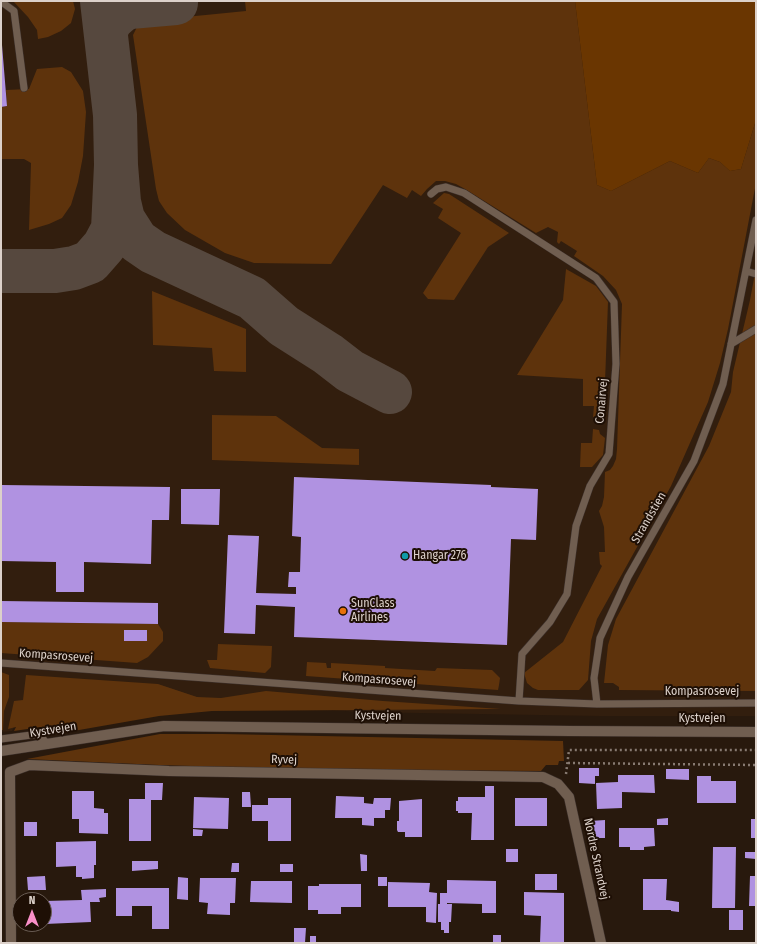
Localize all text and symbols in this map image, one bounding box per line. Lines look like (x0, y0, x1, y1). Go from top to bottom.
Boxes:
street label: Conairvej (593, 378, 611, 424)
street label: Strandstien (629, 490, 669, 546)
place label: Hangar 276 (413, 549, 467, 563)
marker: Hangar 276 (400, 551, 410, 561)
place label: SunClass Airlines (351, 597, 395, 625)
marker: SunClass Airlines (338, 606, 348, 616)
street label: Kompasrosevej (18, 646, 94, 666)
street label: Kompasrosevej (341, 670, 417, 690)
street label: Kompasrosevej (665, 685, 739, 699)
street label: Kystvejen (354, 708, 402, 724)
street label: Kystvejen (678, 712, 726, 726)
street label: Kystvejen (29, 719, 77, 741)
street label: Ryvej (271, 753, 297, 767)
street label: Nordre Strandvej (580, 817, 612, 901)
north arrow (12, 892, 52, 932)
text: N (29, 894, 35, 907)

